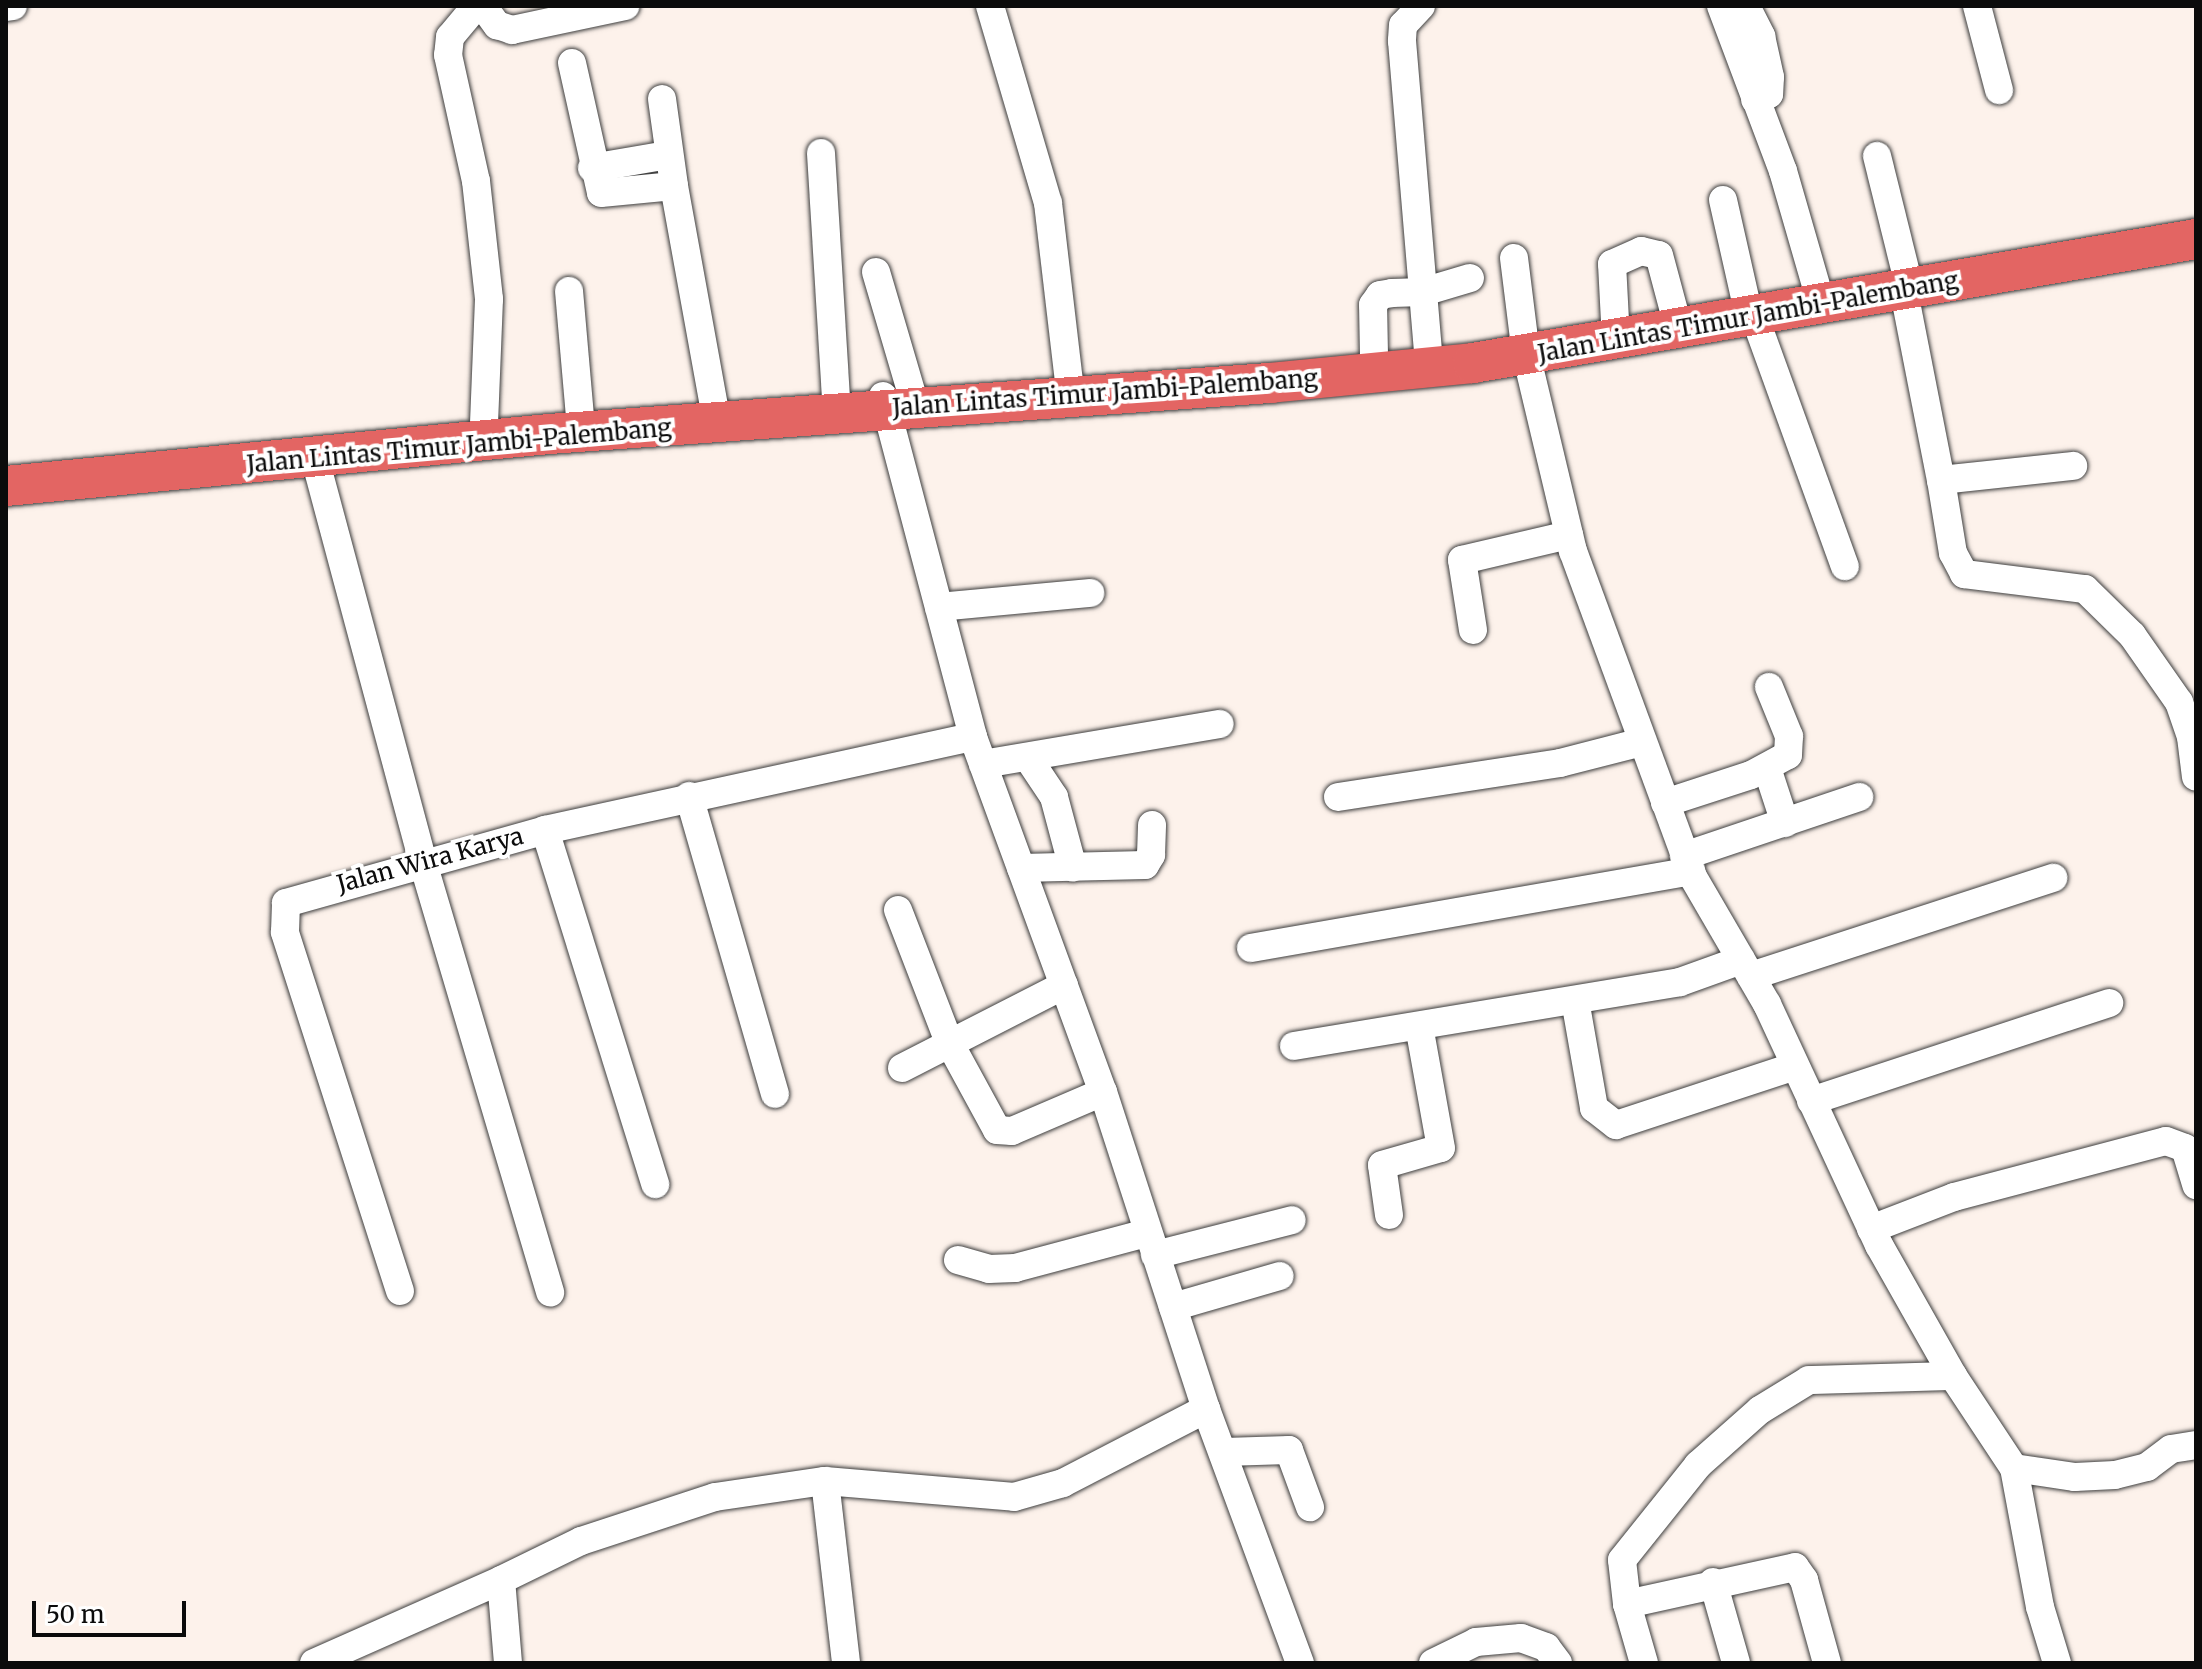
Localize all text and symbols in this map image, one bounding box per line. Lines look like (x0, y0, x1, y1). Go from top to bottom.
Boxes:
street label: Jalan Lintas Timur Jambi-Palembang (1536, 266, 1960, 368)
street label: Jalan Lintas Timur Jambi-Palembang (891, 364, 1319, 422)
street label: Jalan Lintas Timur Jambi-Palembang (245, 413, 673, 479)
street label: Jalan Wira Karya (334, 821, 526, 899)
scale bar (36, 1585, 190, 1635)
text: 50 m (46, 1599, 105, 1630)

